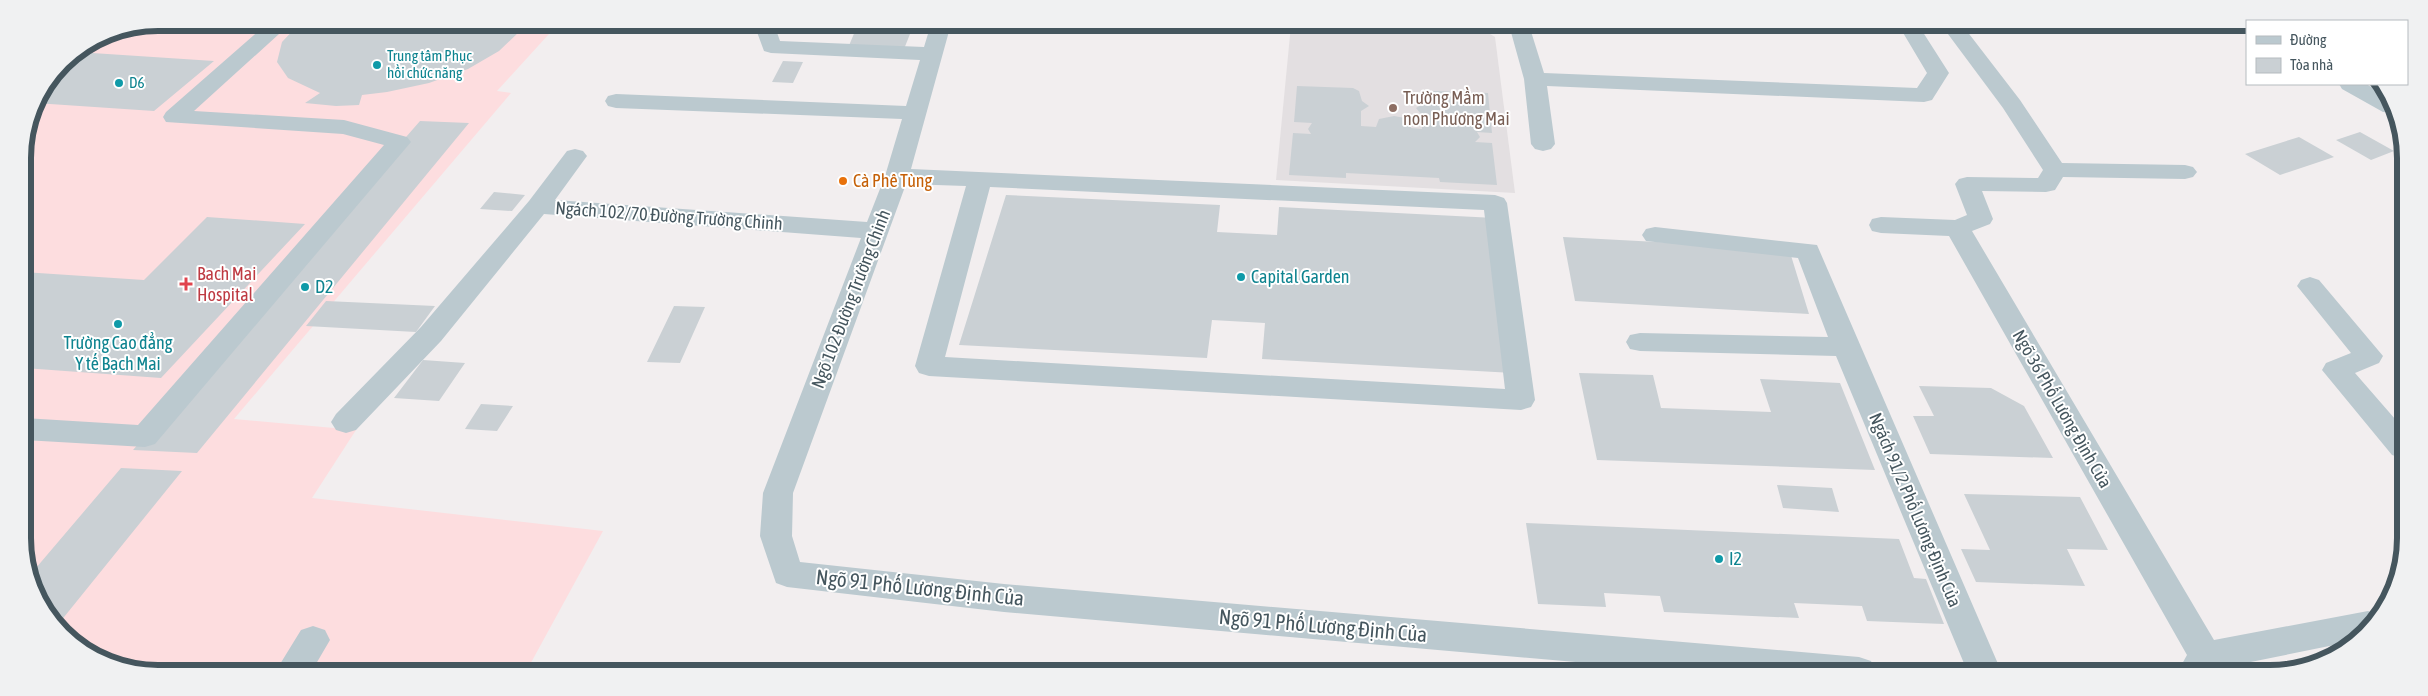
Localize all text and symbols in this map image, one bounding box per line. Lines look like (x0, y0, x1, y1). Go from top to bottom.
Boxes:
legend (2246, 20, 2408, 85)
text: Đường (2290, 31, 2327, 48)
place label: Trung tâm Phục hồi chức năng (387, 47, 472, 81)
text: Tòa nhà (2290, 56, 2333, 73)
marker: Trung tâm Phục hồi chức năng (371, 59, 383, 71)
place label: D6 (129, 74, 144, 91)
marker: D6 (113, 77, 125, 89)
place label: Trường Mầm non Phương Mai (1403, 86, 1510, 129)
marker: Trường Mầm non Phương Mai (1387, 102, 1399, 114)
place label: Cà Phê Tùng (853, 170, 933, 191)
marker: Cà Phê Tùng (837, 175, 849, 187)
street label: Ngách 102/70 Đường Trường Chinh (555, 197, 783, 234)
street label: Ngõ 102 Đường Trường Chinh (807, 207, 894, 391)
place label: Bach Mai Hospital (197, 263, 256, 305)
place label: Capital Garden (1251, 266, 1350, 287)
marker: Capital Garden (1235, 271, 1247, 283)
place label: D2 (315, 276, 334, 297)
marker: Bach Mai Hospital (179, 277, 193, 291)
marker: D2 (299, 281, 311, 293)
marker: Trường Cao đẳng Y tế Bạch Mai (112, 318, 124, 330)
street label: Ngõ 36 Phố Lương Định Của (2009, 325, 2117, 492)
place label: Trường Cao đẳng Y tế Bạch Mai (63, 332, 173, 374)
street label: Ngách 91/2 Phố Lương Định Của (1865, 409, 1967, 610)
place label: I2 (1729, 548, 1742, 569)
marker: I2 (1713, 553, 1725, 565)
street label: Ngõ 91 Phố Lương Định Của (815, 564, 1025, 610)
street label: Ngõ 91 Phố Lương Định Của (1218, 604, 1428, 646)

